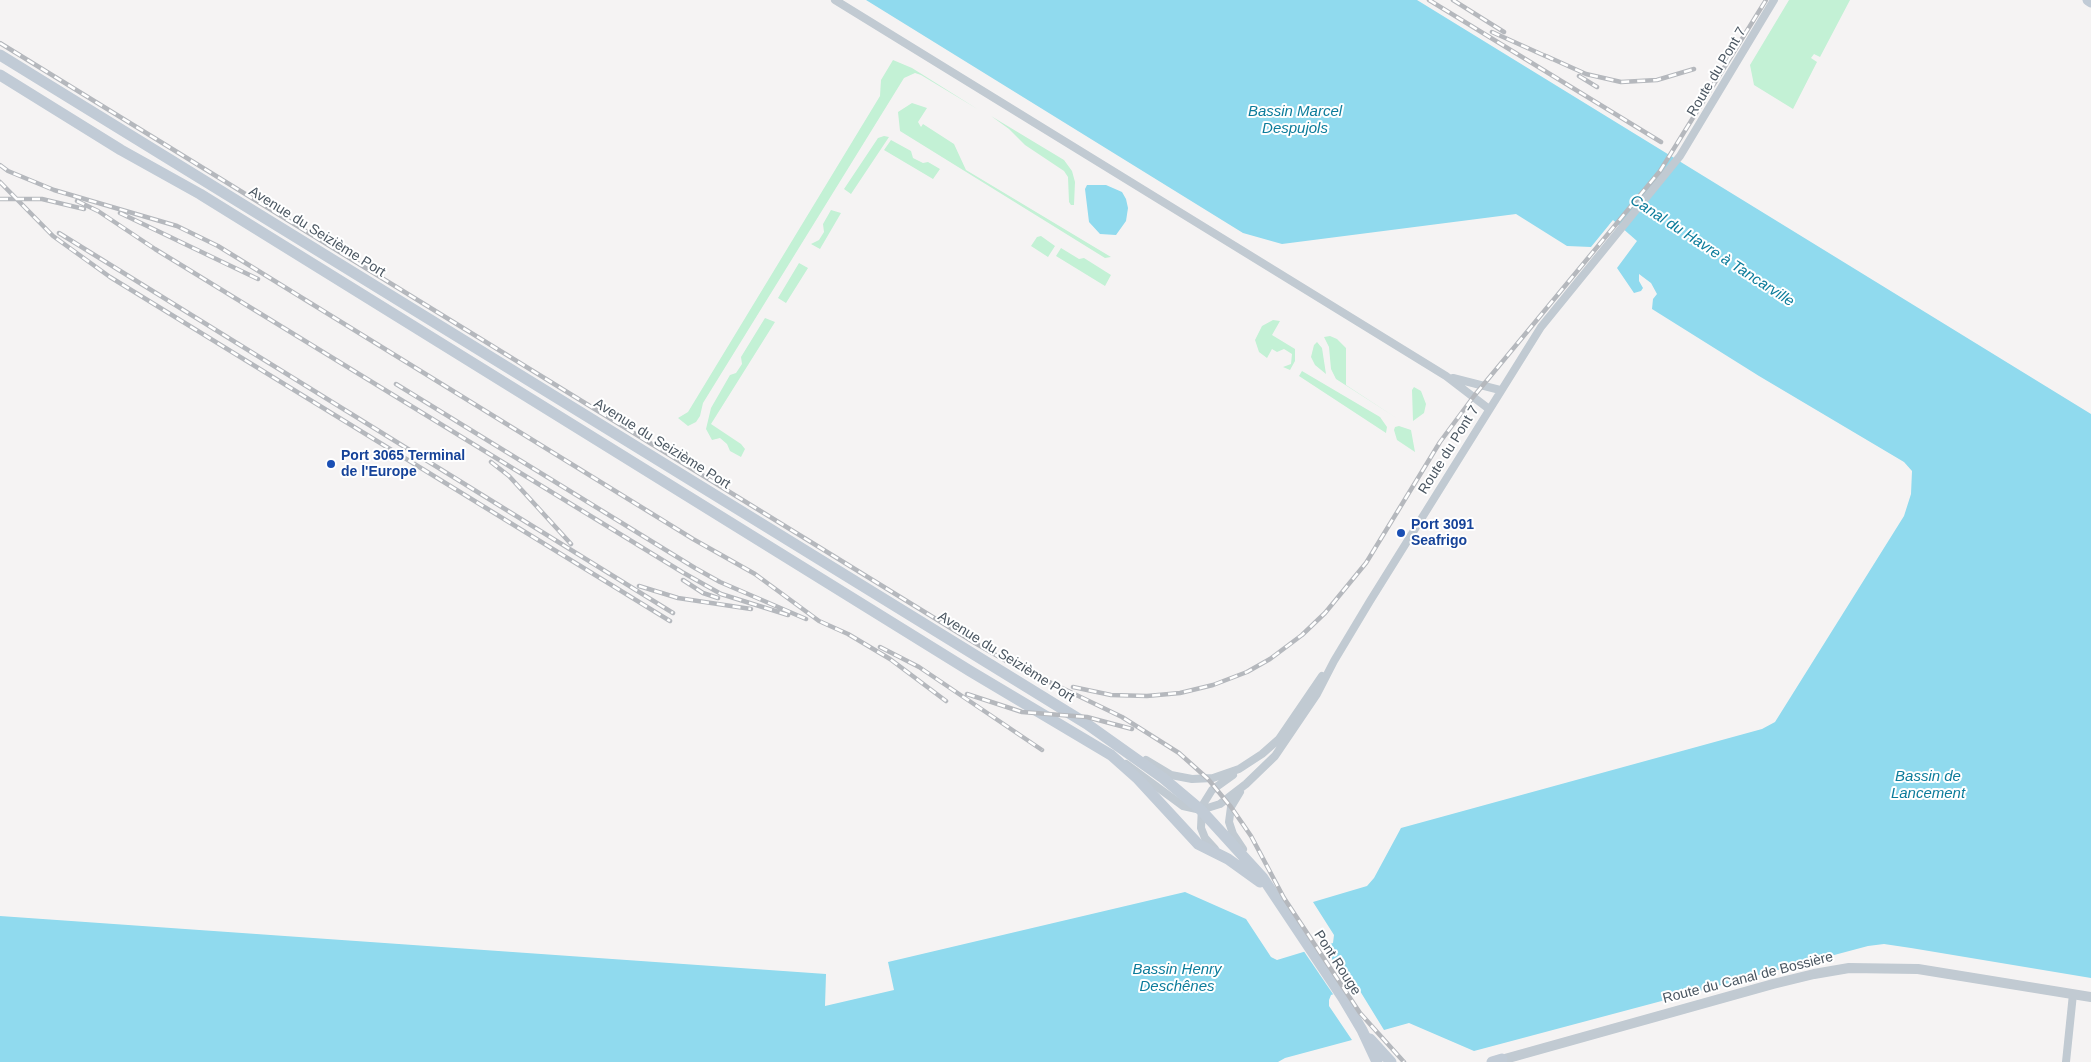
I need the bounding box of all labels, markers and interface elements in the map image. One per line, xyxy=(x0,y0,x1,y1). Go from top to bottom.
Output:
street label: Route du Pont 7 xyxy=(1684,24,1750,120)
water label: Bassin Marcel Despujols xyxy=(1248,103,1342,138)
street label: Avenue du Seizième Port xyxy=(246,183,388,281)
water label: Canal du Havre à Tancarville xyxy=(1627,191,1797,311)
street label: Avenue du Seizième Port xyxy=(591,395,733,493)
street label: Route du Pont 7 xyxy=(1415,403,1483,497)
place label: Port 3065 Terminal de l'Europe xyxy=(341,448,465,481)
marker: Port 3065 Terminal de l'Europe xyxy=(325,458,337,470)
place label: Port 3091 Seafrigo xyxy=(1411,517,1474,550)
marker: Port 3091 Seafrigo xyxy=(1395,527,1407,539)
street label: Avenue du Seizième Port xyxy=(935,608,1077,706)
water label: Bassin de Lancement xyxy=(1891,768,1965,803)
street label: Pont Rouge xyxy=(1310,927,1364,999)
street label: Route du Canal de Bossière xyxy=(1661,949,1835,1007)
water label: Bassin Henry Deschênes xyxy=(1132,961,1222,996)

